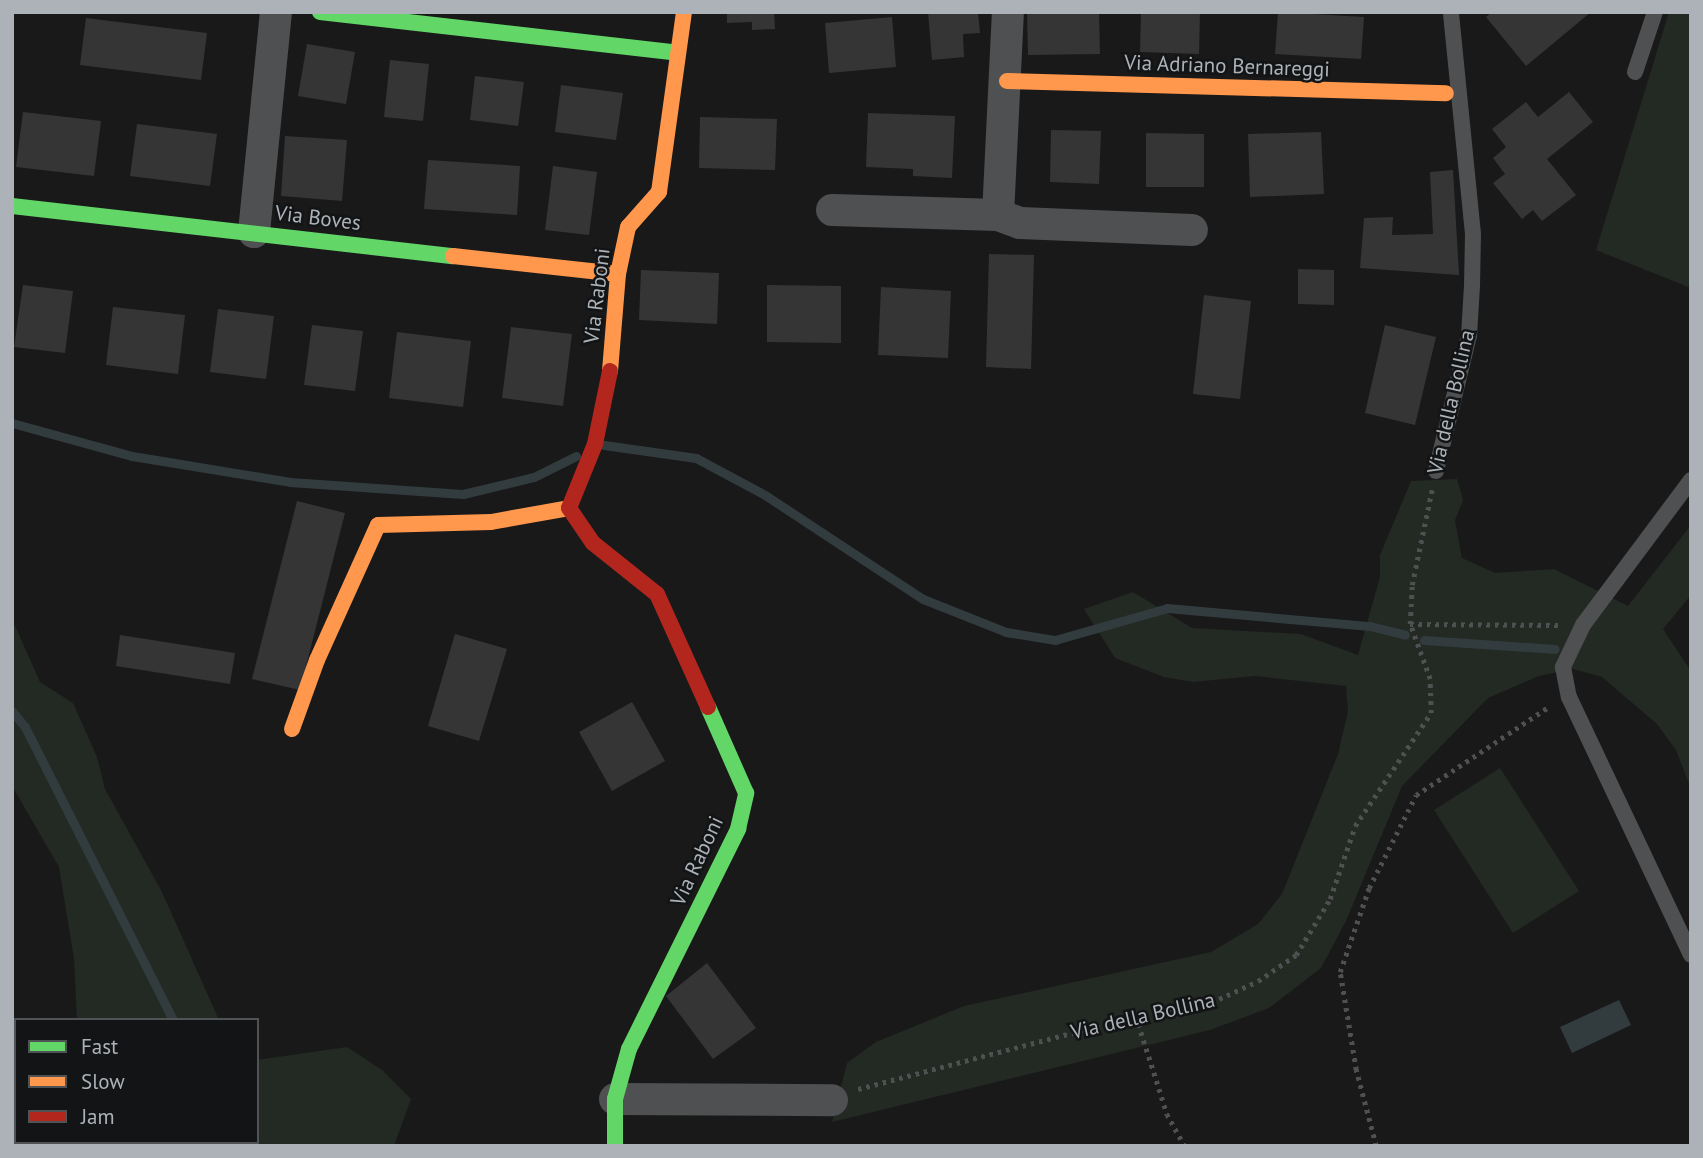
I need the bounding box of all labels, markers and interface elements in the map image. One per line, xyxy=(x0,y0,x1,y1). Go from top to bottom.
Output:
street label: Via Adriano Bernareggi xyxy=(1123,50,1331,82)
street label: Via Boves xyxy=(274,200,362,236)
street label: Via Raboni xyxy=(579,247,615,345)
street label: Via della Bollina xyxy=(1422,327,1480,477)
street label: Via Raboni xyxy=(665,812,729,910)
street label: Via della Bollina xyxy=(1068,987,1218,1045)
legend xyxy=(14,1018,259,1144)
text: Fast xyxy=(81,1033,118,1060)
text: Slow xyxy=(81,1068,125,1095)
text: Jam xyxy=(81,1103,115,1130)

